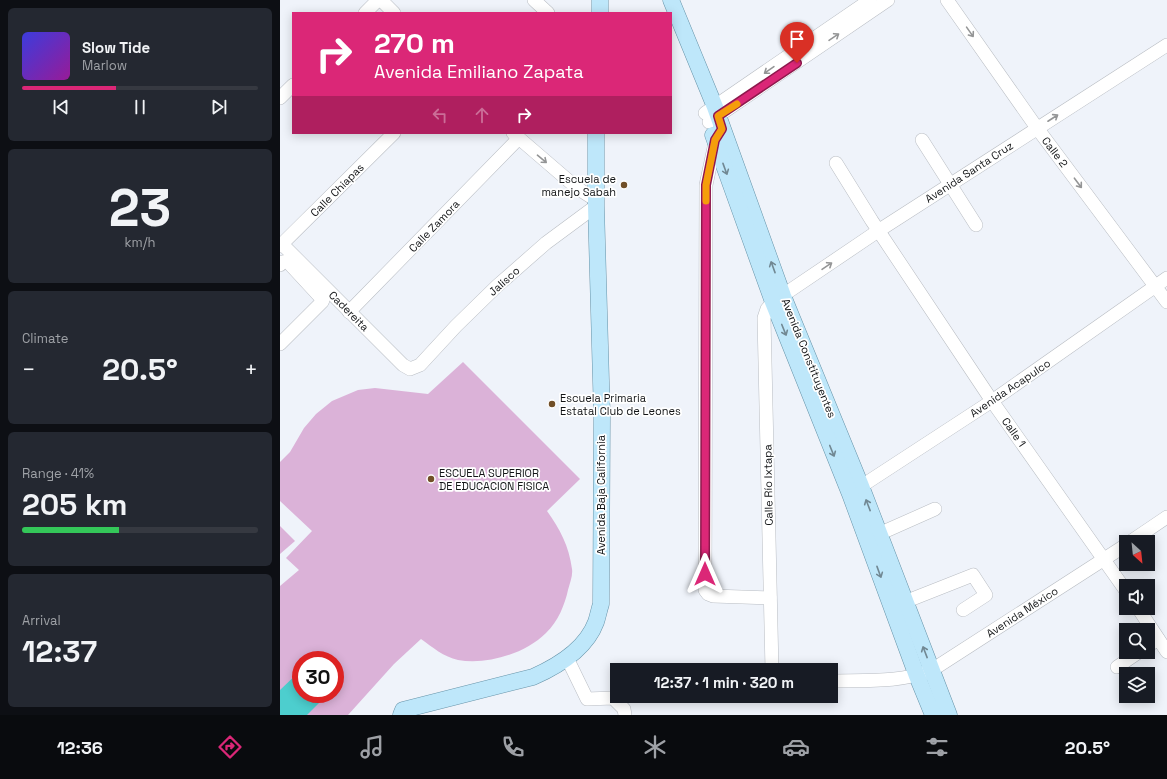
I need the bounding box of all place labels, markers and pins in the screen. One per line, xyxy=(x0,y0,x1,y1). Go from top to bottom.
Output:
pin xyxy=(780,22,814,63)
place label: Escuela de manejo Sabah xyxy=(541,172,616,199)
marker: Escuela de manejo Sabah xyxy=(619,180,629,190)
place label: Escuela Primaria Estatal Club de Leones xyxy=(560,391,681,418)
marker: Escuela Primaria Estatal Club de Leones xyxy=(547,399,557,409)
place label: ESCUELA SUPERIOR DE EDUCACION FISICA xyxy=(439,466,549,493)
marker: ESCUELA SUPERIOR DE EDUCACION FISICA xyxy=(426,474,436,484)

